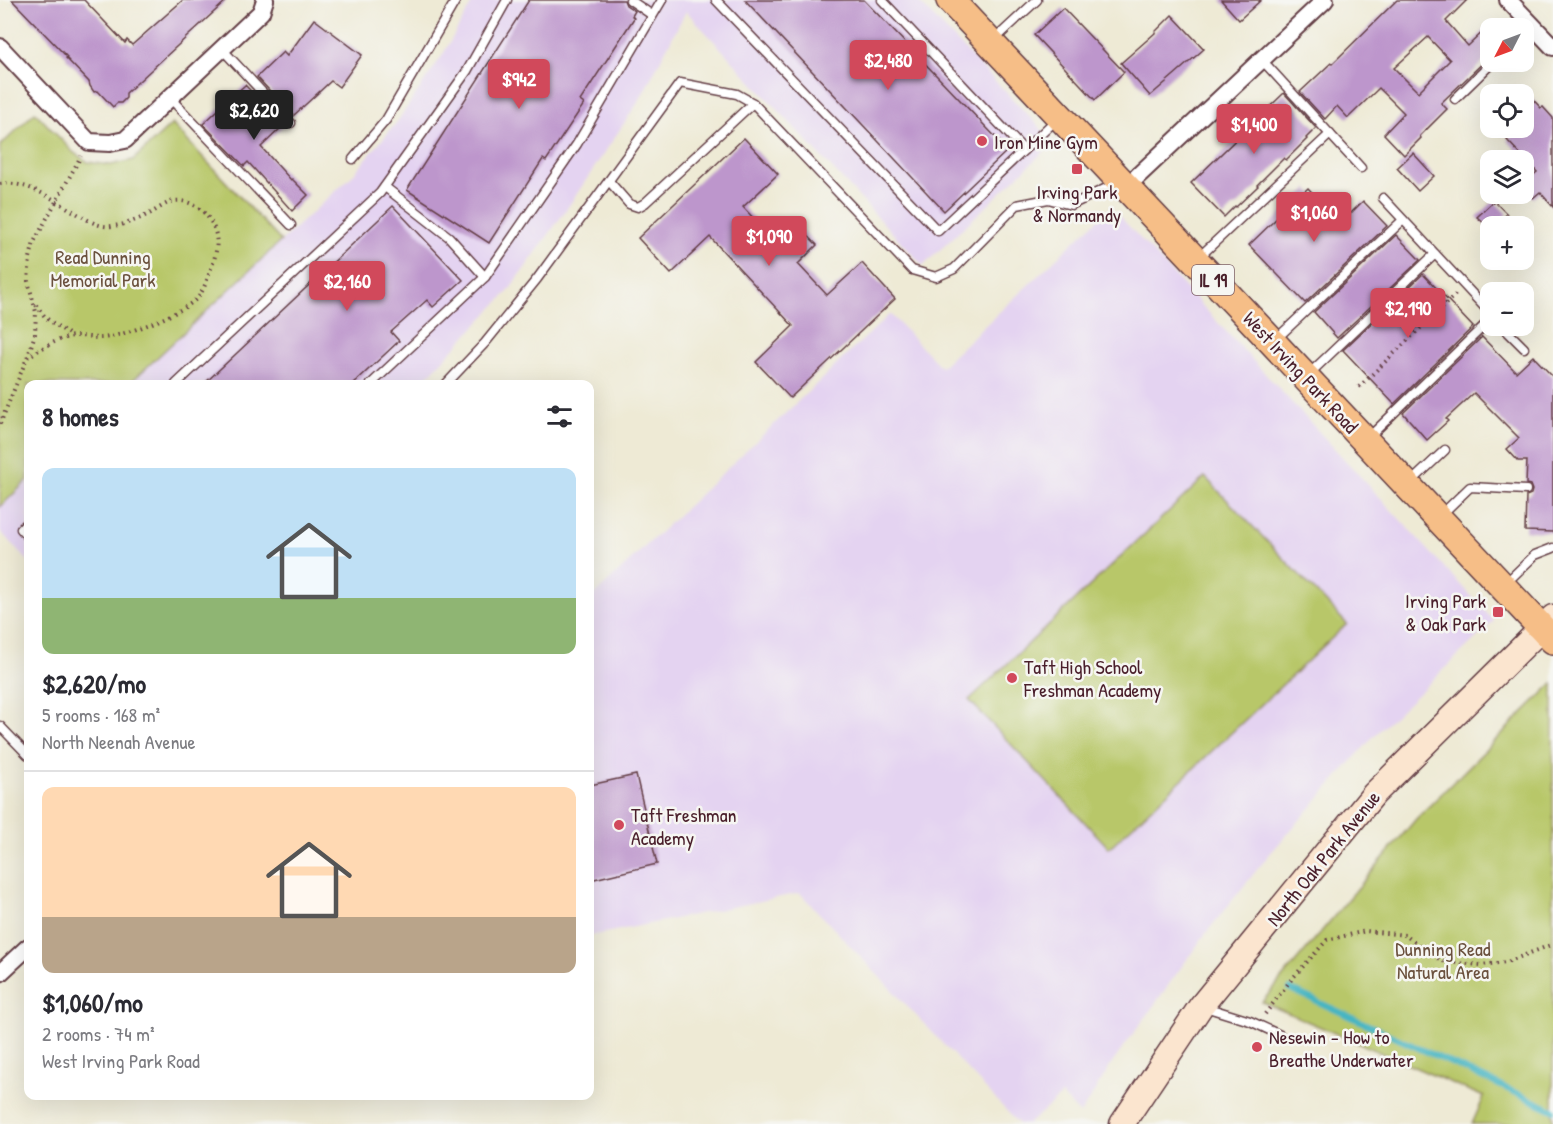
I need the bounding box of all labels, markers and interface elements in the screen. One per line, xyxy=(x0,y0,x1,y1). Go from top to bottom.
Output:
north arrow xyxy=(1480,18,1534,72)
map controls xyxy=(1480,18,1534,336)
pin: $2,480 xyxy=(839,40,937,91)
text: $2,480 xyxy=(864,46,912,73)
pin: $942 xyxy=(483,59,555,110)
text: $942 xyxy=(502,65,536,92)
button: locate xyxy=(1480,84,1534,138)
pin: $2,620 xyxy=(205,90,303,141)
text: $2,620 xyxy=(229,96,279,123)
pin: $1,400 xyxy=(1205,104,1303,155)
text: $1,400 xyxy=(1231,110,1277,137)
place label: Iron Mine Gym xyxy=(994,128,1098,155)
marker: Iron Mine Gym xyxy=(975,134,989,148)
button: layers xyxy=(1480,150,1534,204)
marker: Irving Park & Normandy xyxy=(1070,162,1084,176)
place label: Irving Park & Normandy xyxy=(1033,178,1121,228)
pin: $1,060 xyxy=(1265,192,1363,243)
text: $1,060 xyxy=(1290,198,1338,225)
pin: $1,090 xyxy=(720,216,818,267)
button: + xyxy=(1480,216,1534,270)
text: $1,090 xyxy=(746,222,792,249)
park label: Read Dunning Memorial Park xyxy=(51,243,155,293)
pin: $2,160 xyxy=(298,261,396,312)
road number: IL 19 xyxy=(1192,265,1234,295)
text: $2,160 xyxy=(323,267,371,294)
button: − xyxy=(1480,282,1534,336)
pin: $2,190 xyxy=(1359,288,1457,339)
text: $2,190 xyxy=(1384,294,1432,321)
street label: West Irving Park Road xyxy=(1237,305,1365,439)
text: 8 homes xyxy=(42,399,119,434)
icon: filters xyxy=(543,400,576,433)
icon: home xyxy=(255,507,363,615)
place label: Irving Park & Oak Park xyxy=(1405,587,1486,637)
marker: Irving Park & Oak Park xyxy=(1491,605,1505,619)
place label: Taft High School Freshman Academy xyxy=(1023,653,1162,703)
text: $2,620/mo xyxy=(42,666,146,701)
marker: Taft High School Freshman Academy xyxy=(1005,671,1019,685)
text: 5 rooms · 168 m² xyxy=(42,701,160,728)
text: North Neenah Avenue xyxy=(42,728,195,755)
street label: North Oak Park Avenue xyxy=(1260,785,1386,931)
place label: Taft Freshman Academy xyxy=(631,801,737,851)
marker: Taft Freshman Academy xyxy=(612,818,626,832)
icon: home xyxy=(255,826,363,934)
park label: Dunning Read Natural Area xyxy=(1395,935,1491,985)
text: $1,060/mo xyxy=(42,985,143,1020)
text: 2 rooms · 74 m² xyxy=(42,1020,154,1047)
place label: Nesewin - How to Breathe Underwater xyxy=(1269,1023,1414,1073)
marker: Nesewin - How to Breathe Underwater xyxy=(1250,1040,1264,1054)
text: West Irving Park Road xyxy=(42,1047,200,1074)

